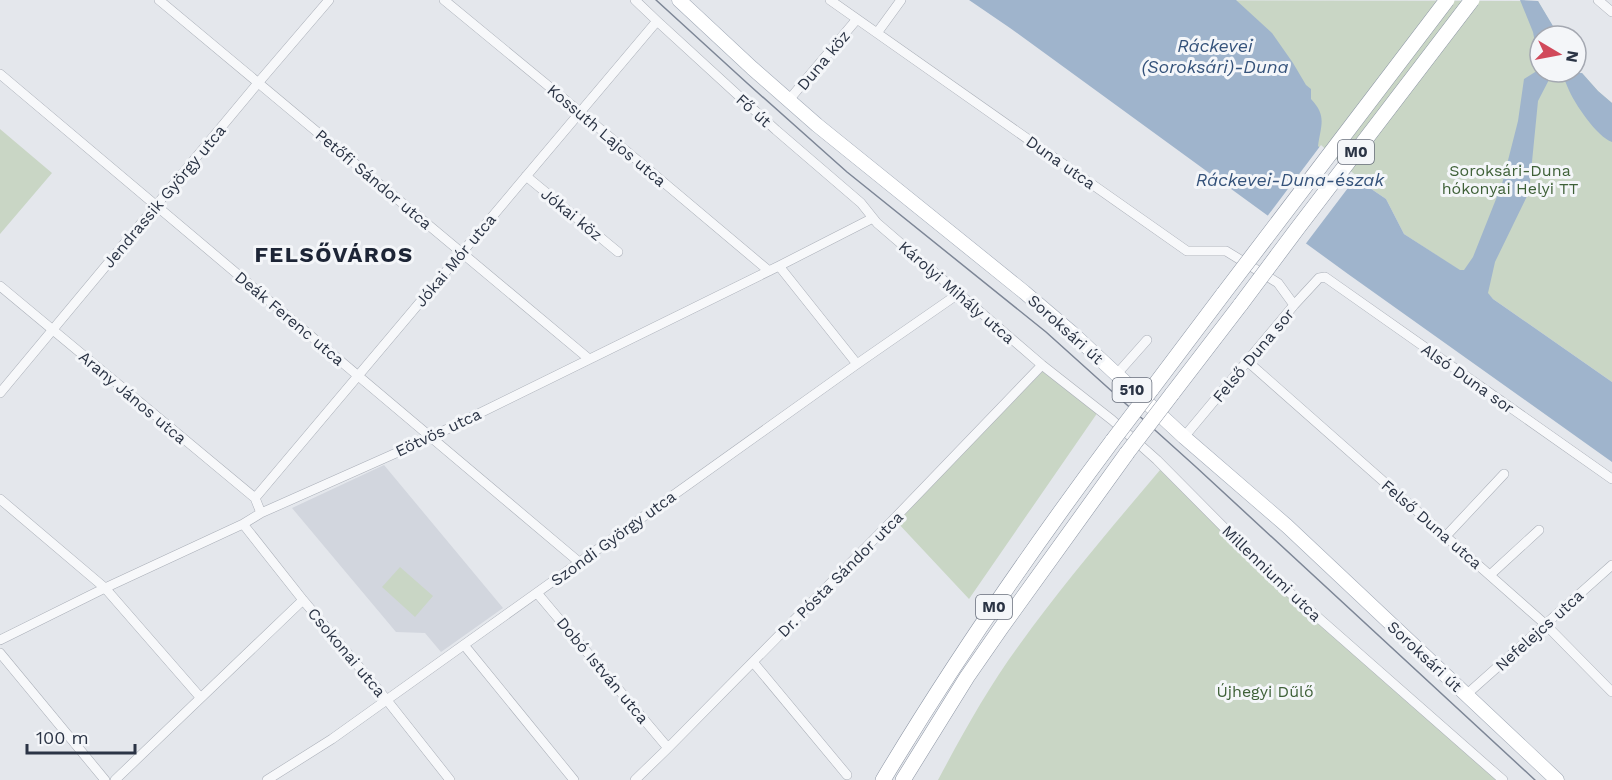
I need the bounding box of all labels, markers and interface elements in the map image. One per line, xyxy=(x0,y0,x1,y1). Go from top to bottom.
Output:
north arrow xyxy=(1528,24,1588,84)
street label: Duna köz xyxy=(793,27,854,94)
water label: Ráckevei (Soroksári)-Duna xyxy=(1141,35,1289,77)
text: N xyxy=(1562,49,1583,64)
street label: Kossuth Lajos utca xyxy=(543,80,670,191)
street label: Fő út xyxy=(732,90,775,131)
street label: Jendrassik György utca xyxy=(99,121,230,272)
street label: Petőfi Sándor utca xyxy=(312,125,436,233)
street label: Duna utca xyxy=(1022,132,1099,193)
road number: M0 xyxy=(1338,140,1374,164)
park label: Soroksári-Duna hókonyai Helyi TT xyxy=(1442,161,1579,198)
water label: Ráckevei-Duna-észak xyxy=(1196,169,1385,190)
street label: Jókai köz xyxy=(537,184,606,245)
street label: Jókai Mór utca xyxy=(411,210,500,311)
street label: Károlyi Mihály utca xyxy=(895,237,1018,348)
district label: FELSŐVÁROS xyxy=(254,242,414,267)
street label: Deák Ferenc utca xyxy=(231,267,348,370)
street label: Soroksári út xyxy=(1024,291,1108,368)
street label: Felső Duna sor xyxy=(1209,304,1298,406)
street label: Alsó Duna sor xyxy=(1418,339,1518,418)
street label: Arany János utca xyxy=(75,347,190,448)
road number: 510 xyxy=(1112,378,1152,402)
street label: Eötvös utca xyxy=(392,404,484,461)
street label: Felső Duna utca xyxy=(1378,476,1486,573)
street label: Szondi György utca xyxy=(547,487,679,590)
street label: Dr. Pósta Sándor utca xyxy=(774,508,907,641)
street label: Millenniumi utca xyxy=(1218,521,1325,625)
street label: Nefelejcs utca xyxy=(1491,586,1587,675)
road number: M0 xyxy=(976,595,1012,619)
street label: Csokonai utca xyxy=(304,604,389,701)
street label: Dobó István utca xyxy=(553,613,653,727)
street label: Soroksári út xyxy=(1383,617,1466,696)
park label: Újhegyi Dűlő xyxy=(1216,682,1314,701)
scale bar xyxy=(27,717,135,755)
text: 100 m xyxy=(36,727,89,748)

